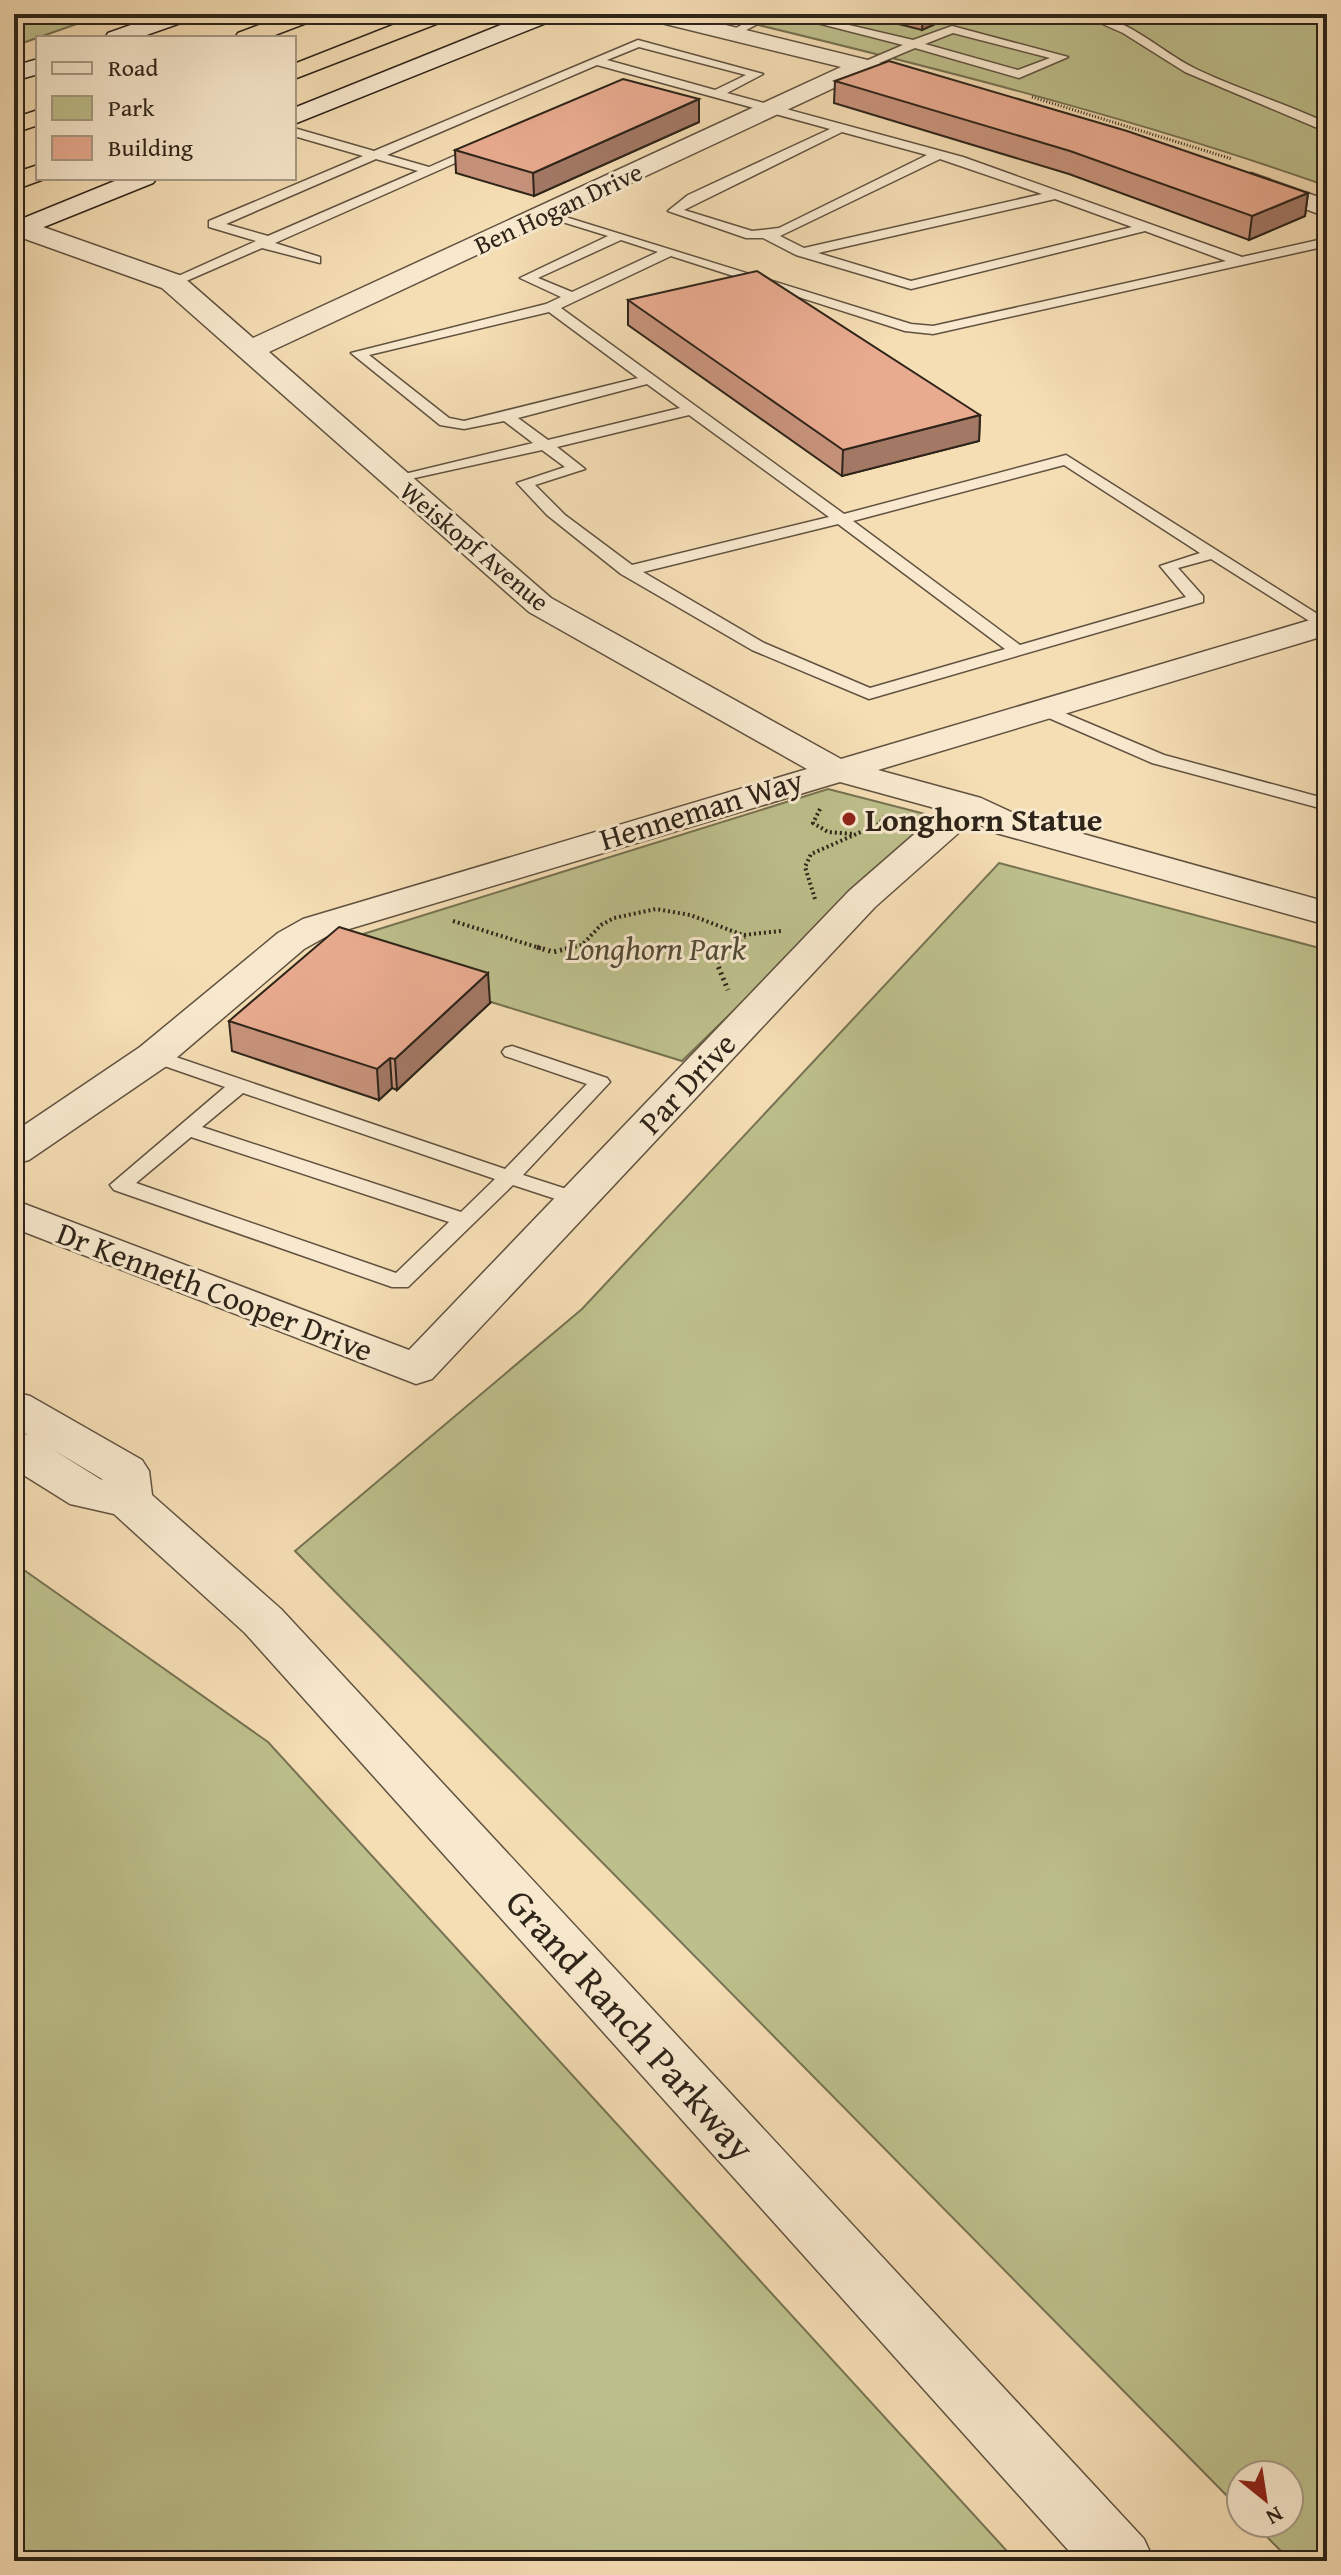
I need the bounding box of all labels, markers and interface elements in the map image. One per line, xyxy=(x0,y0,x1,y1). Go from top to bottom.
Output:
legend xyxy=(36,36,296,180)
text: Road xyxy=(108,50,158,85)
text: Park xyxy=(108,90,155,125)
text: Building xyxy=(108,130,193,165)
street label: Ben Hogan Drive xyxy=(467,152,649,264)
street label: Weiskopf Avenue xyxy=(392,472,558,620)
street label: Henneman Way xyxy=(593,756,809,862)
place label: Longhorn Statue xyxy=(865,796,1103,843)
marker: Longhorn Statue xyxy=(840,810,858,828)
park label: Longhorn Park xyxy=(565,925,747,972)
street label: Par Drive xyxy=(627,1021,747,1145)
street label: Dr Kenneth Cooper Drive xyxy=(50,1209,380,1373)
street label: Grand Ranch Parkway xyxy=(493,1875,769,2173)
north arrow xyxy=(1225,2459,1305,2539)
text: N xyxy=(1260,2499,1289,2534)

